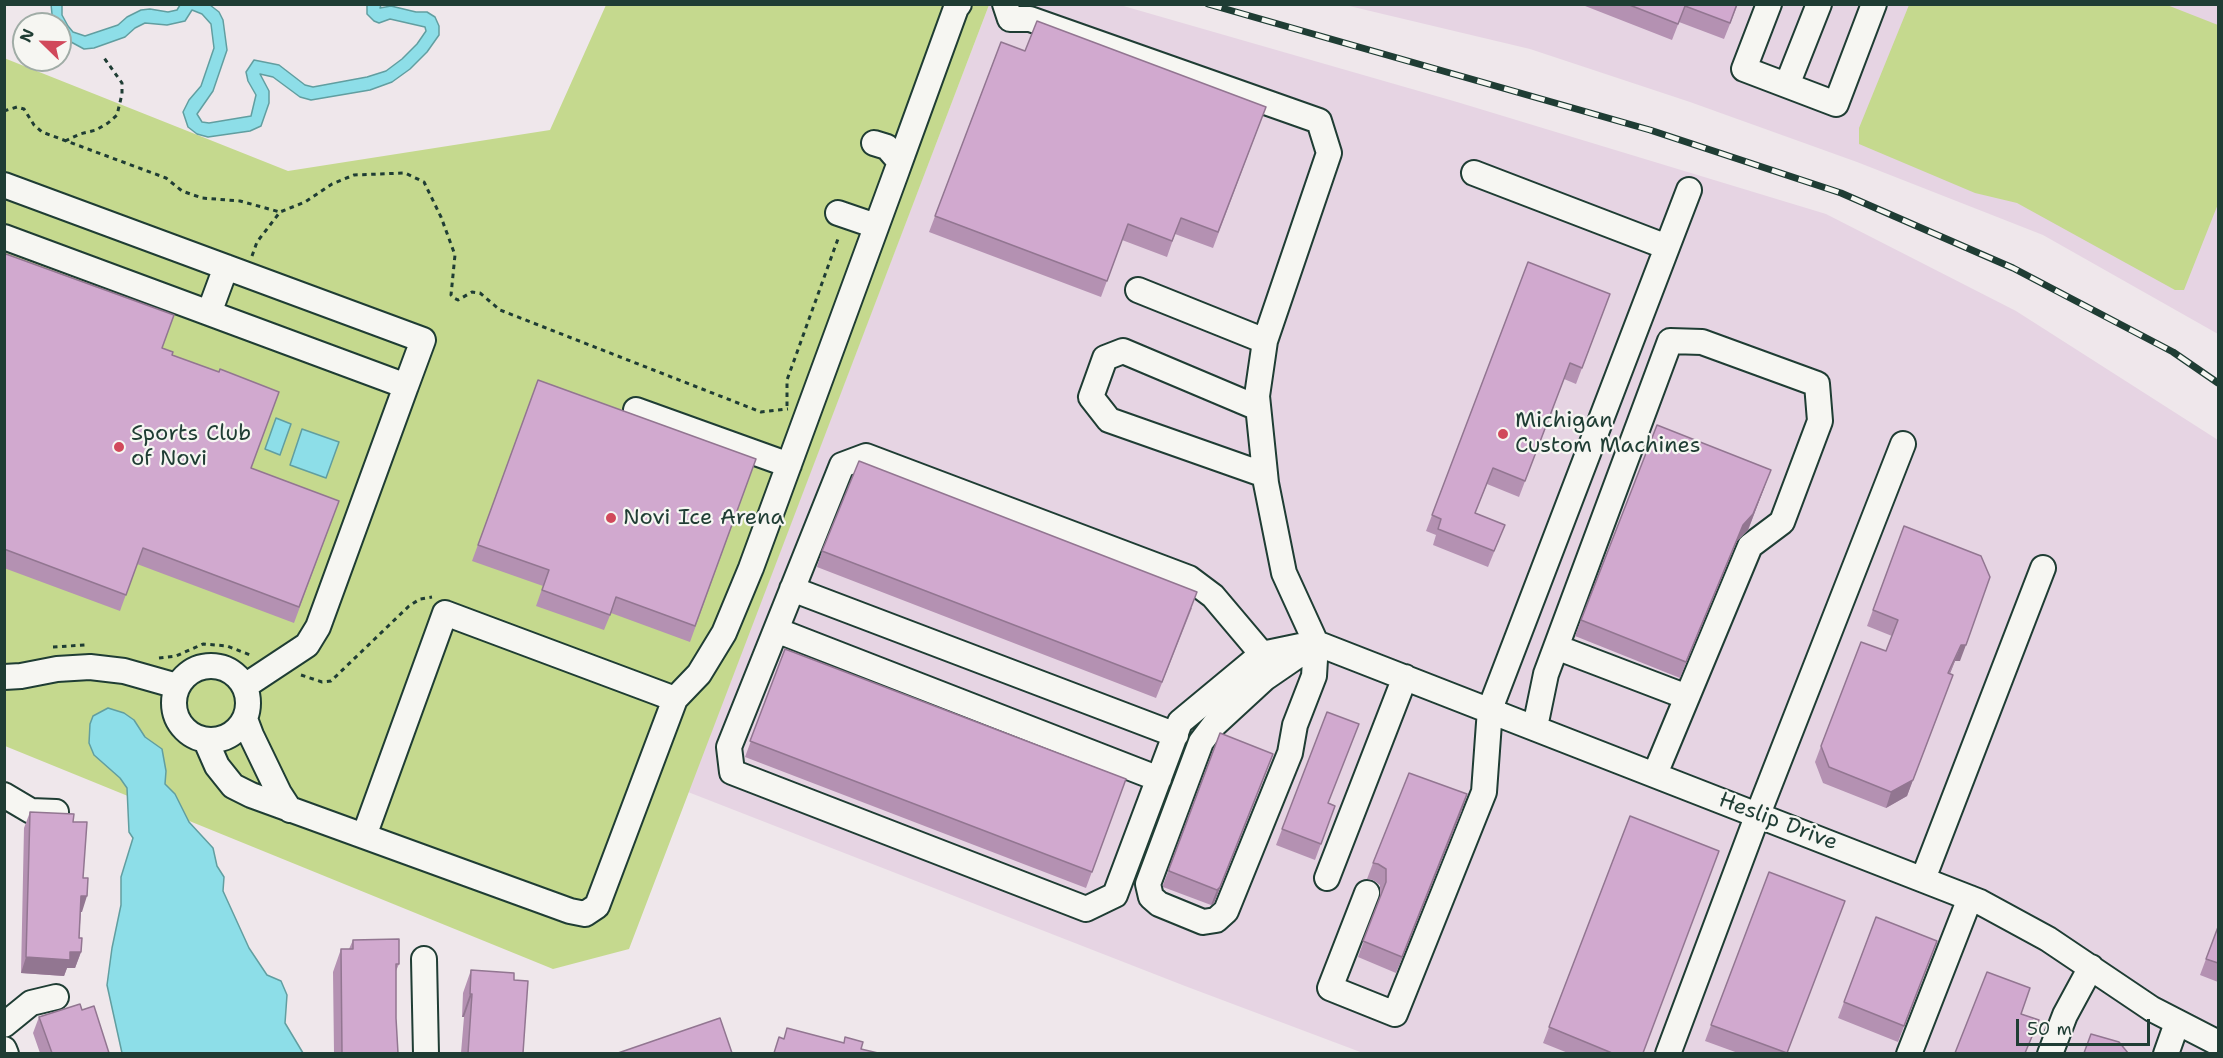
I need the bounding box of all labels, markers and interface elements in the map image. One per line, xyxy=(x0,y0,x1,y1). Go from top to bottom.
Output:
north arrow xyxy=(12,12,72,72)
text: N xyxy=(15,26,39,45)
place label: Michigan Custom Machines xyxy=(1515,408,1701,460)
place label: Sports Club of Novi xyxy=(131,421,251,472)
marker: Michigan Custom Machines xyxy=(1496,427,1510,441)
marker: Sports Club of Novi xyxy=(112,440,126,454)
place label: Novi Ice Arena xyxy=(623,505,784,531)
marker: Novi Ice Arena xyxy=(604,511,618,525)
street label: Heslip Drive xyxy=(1715,787,1841,857)
scale bar xyxy=(2019,1007,2152,1045)
text: 50 m xyxy=(2027,1017,2072,1041)

